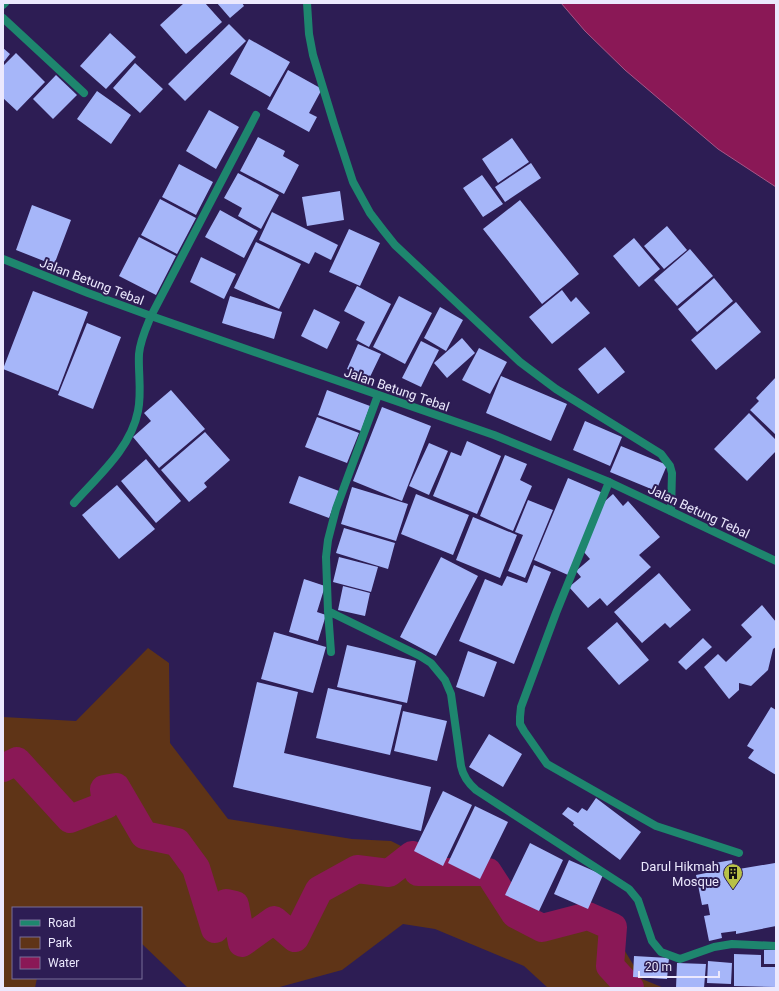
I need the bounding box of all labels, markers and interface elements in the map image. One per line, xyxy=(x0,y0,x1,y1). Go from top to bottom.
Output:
street label: Jalan Betung Tebal xyxy=(38,255,146,308)
street label: Jalan Betung Tebal xyxy=(342,364,451,415)
street label: Jalan Betung Tebal xyxy=(646,481,752,542)
place label: Darul Hikmah Mosque xyxy=(641,859,719,889)
building icon: Darul Hikmah Mosque xyxy=(722,862,744,890)
legend xyxy=(12,907,142,979)
text: Road xyxy=(48,916,76,930)
text: Park xyxy=(48,936,73,950)
scale bar xyxy=(639,953,719,979)
text: Water xyxy=(48,956,79,970)
text: 20 m xyxy=(645,960,672,974)

